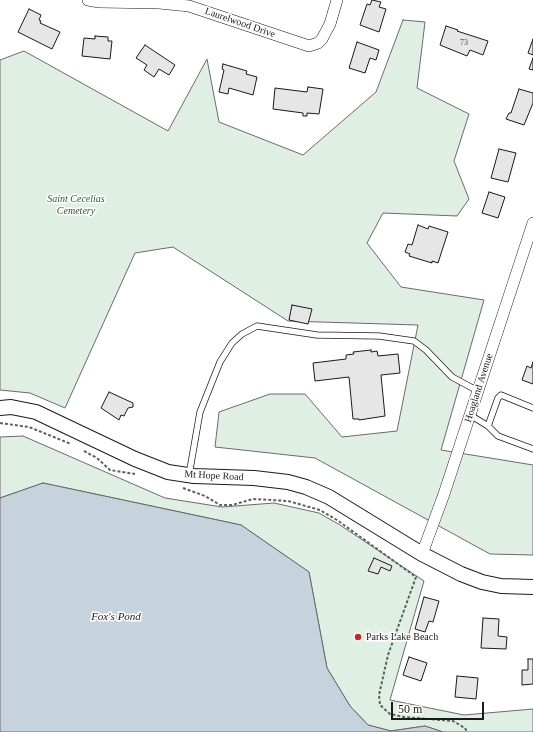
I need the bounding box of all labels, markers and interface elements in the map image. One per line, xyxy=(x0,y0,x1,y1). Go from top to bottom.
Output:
street label: Laurelwood Drive xyxy=(203,5,277,41)
house number: 73 xyxy=(460,38,468,48)
park label: Saint Cecelias Cemetery xyxy=(47,193,105,216)
street label: Hoagland Avenue xyxy=(462,352,496,424)
street label: Mt Hope Road xyxy=(184,468,244,484)
water label: Fox's Pond xyxy=(91,610,141,624)
place label: Parks Lake Beach xyxy=(366,631,438,643)
marker: Parks Lake Beach xyxy=(353,632,363,642)
scale bar xyxy=(393,694,486,720)
text: 50 m xyxy=(398,702,422,716)

